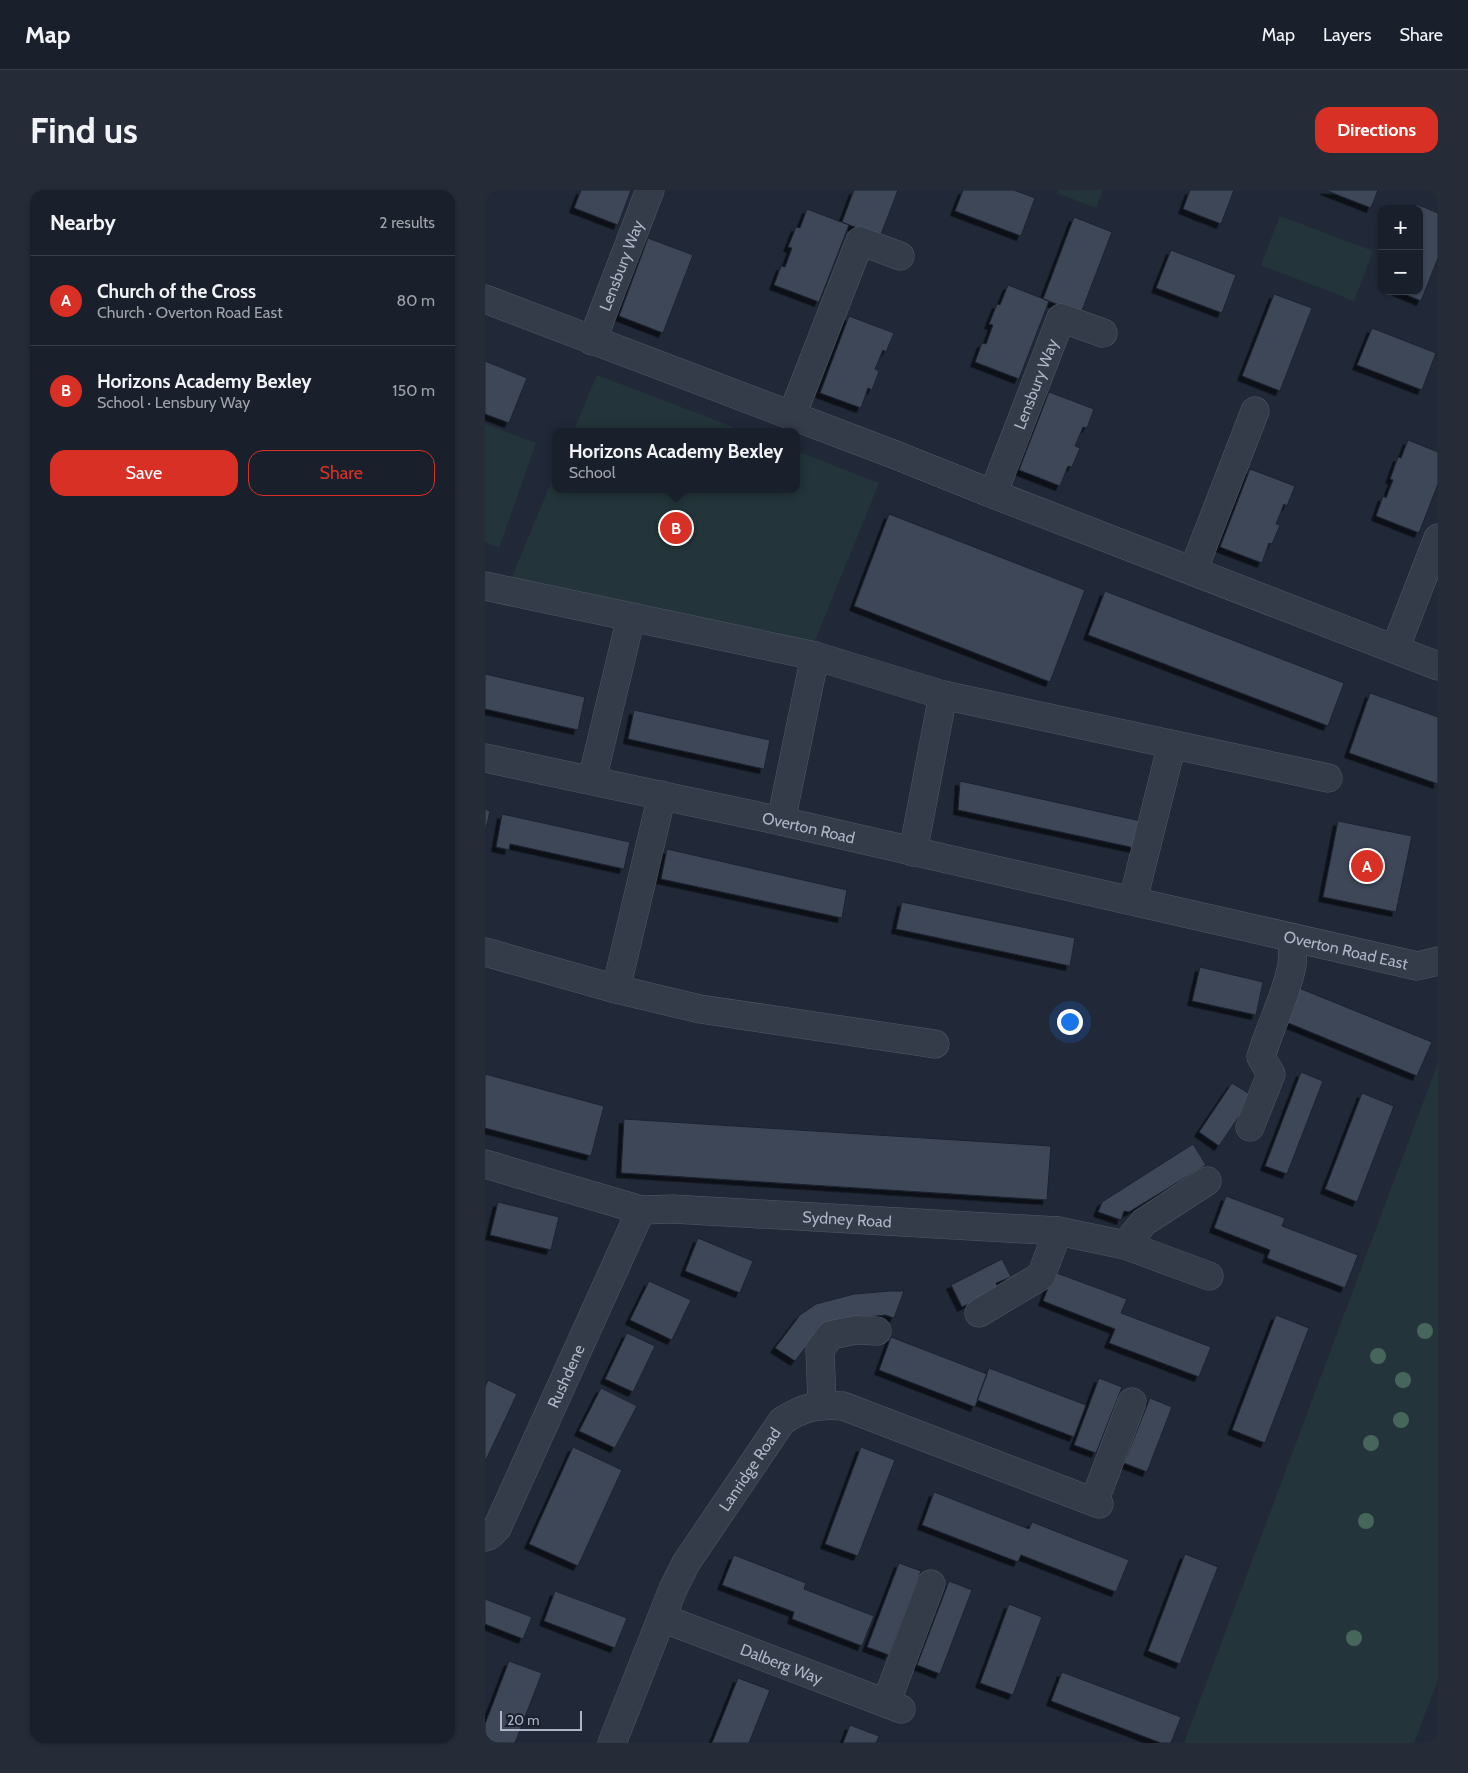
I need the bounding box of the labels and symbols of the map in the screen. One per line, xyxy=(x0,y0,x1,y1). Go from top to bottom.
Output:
street label: Lensbury Way xyxy=(595,217,647,313)
street label: Lensbury Way xyxy=(1009,336,1062,432)
pin: B xyxy=(660,509,692,547)
street label: Overton Road xyxy=(760,808,857,847)
pin: A xyxy=(1351,847,1383,885)
street label: Overton Road East xyxy=(1282,926,1410,973)
your location xyxy=(1057,1009,1083,1035)
street label: Sydney Road xyxy=(802,1207,892,1231)
street label: Rushdene xyxy=(543,1342,588,1411)
street label: Lanridge Road xyxy=(715,1424,784,1514)
street label: Dalberg Way xyxy=(738,1639,825,1688)
scale bar xyxy=(500,1708,583,1731)

